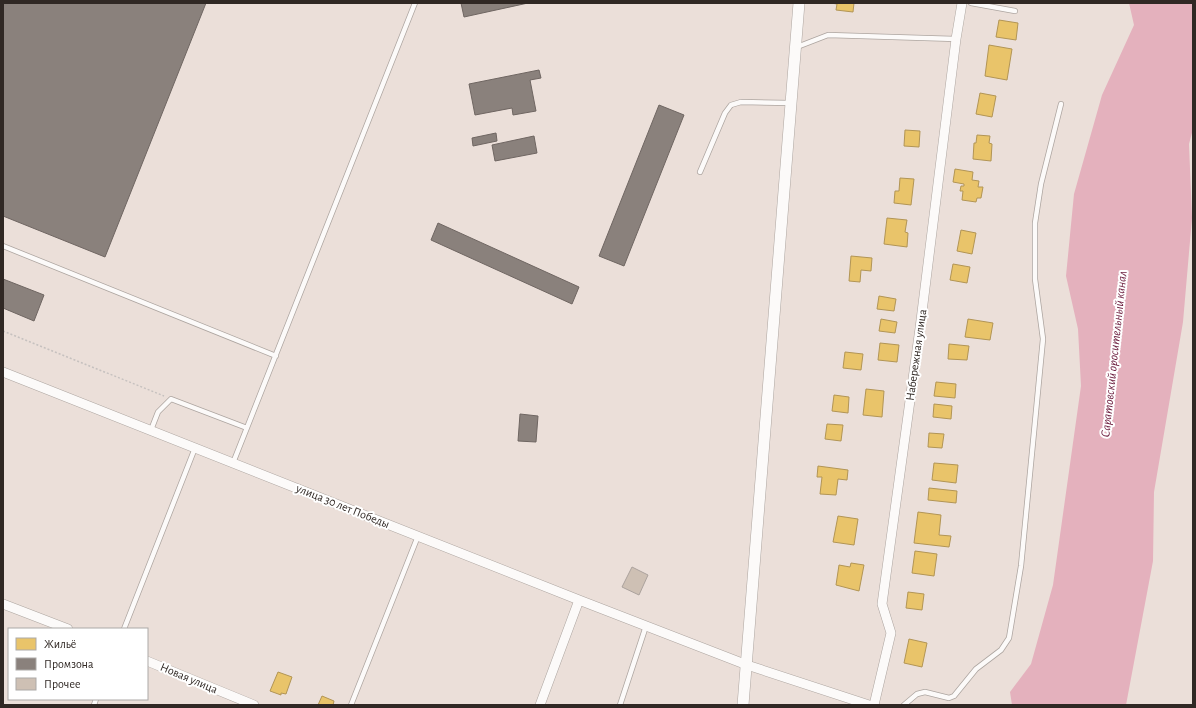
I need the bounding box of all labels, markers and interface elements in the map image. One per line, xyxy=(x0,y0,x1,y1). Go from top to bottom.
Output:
water label: Саратовский оросительный канал xyxy=(1099,270,1130,438)
street label: Набережная улица xyxy=(904,308,929,402)
street label: улица 30 лет Победы xyxy=(293,481,391,531)
legend xyxy=(8,628,148,700)
text: Жильё xyxy=(44,638,76,650)
text: Промзона xyxy=(44,658,94,670)
street label: Новая улица xyxy=(158,661,220,697)
text: Прочее xyxy=(44,678,80,690)

